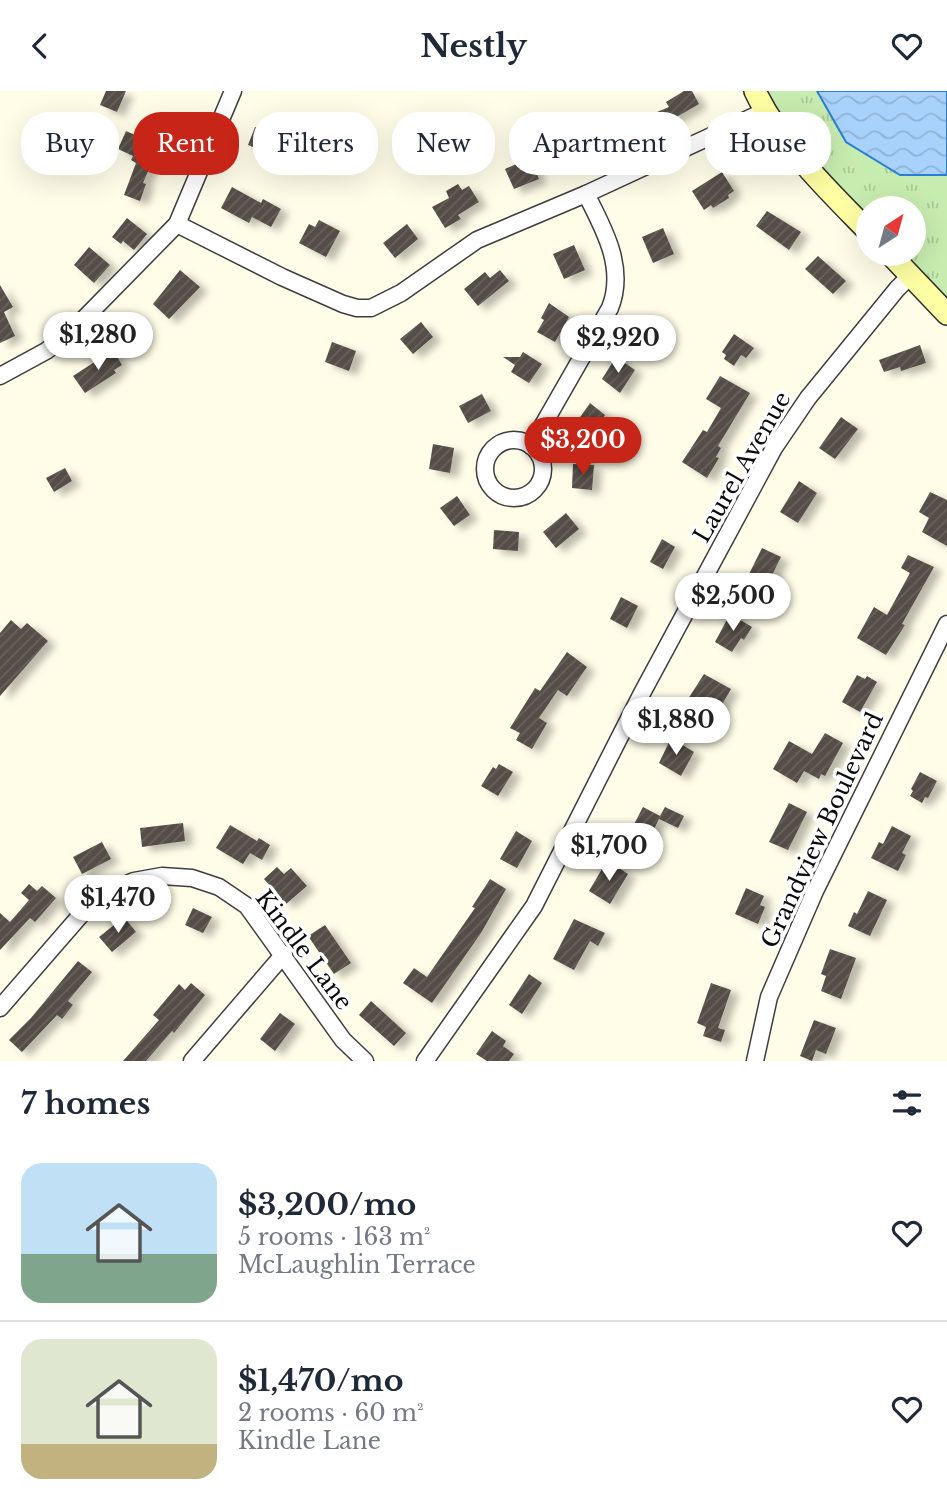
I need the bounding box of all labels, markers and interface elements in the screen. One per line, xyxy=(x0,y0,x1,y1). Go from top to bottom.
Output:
text: Nestly xyxy=(420,26,527,66)
icon: back xyxy=(21,27,59,65)
icon: heart xyxy=(888,27,926,65)
chip: Buy xyxy=(21,112,119,175)
chip: Rent xyxy=(133,112,239,175)
chip: Filters xyxy=(253,112,378,175)
chip: New xyxy=(392,112,495,175)
chip: Apartment xyxy=(509,112,691,175)
chip: House xyxy=(705,112,831,175)
north arrow xyxy=(856,196,926,266)
map controls xyxy=(856,196,926,266)
pin: $1,280 xyxy=(41,313,155,372)
pin: $2,920 xyxy=(561,315,675,375)
text: $1,280 xyxy=(59,321,137,349)
text: $2,920 xyxy=(576,324,660,352)
street label: Laurel Avenue xyxy=(687,387,797,547)
pin: $3,200 xyxy=(526,417,640,477)
text: $3,200 xyxy=(540,426,626,454)
pin: $2,500 xyxy=(676,573,790,633)
text: $2,500 xyxy=(691,582,775,610)
pin: $1,880 xyxy=(619,697,733,757)
text: $1,880 xyxy=(637,706,715,734)
street label: Grandview Boulevard xyxy=(755,708,889,952)
pin: $1,700 xyxy=(552,823,666,883)
text: $1,700 xyxy=(570,832,648,860)
pin: $1,470 xyxy=(61,875,175,935)
text: $1,470 xyxy=(80,884,156,912)
street label: Kindle Lane xyxy=(250,885,358,1015)
icon: filters xyxy=(888,1084,926,1122)
text: 7 homes xyxy=(21,1085,150,1122)
text: $3,200/mo xyxy=(238,1186,416,1223)
icon: home xyxy=(77,1191,161,1275)
icon: heart xyxy=(888,1214,926,1252)
text: 5 rooms · 163 m² xyxy=(238,1223,430,1251)
text: McLaughlin Terrace xyxy=(238,1251,476,1279)
text: $1,470/mo xyxy=(238,1362,404,1399)
icon: home xyxy=(77,1367,161,1451)
icon: heart xyxy=(888,1390,926,1428)
text: 2 rooms · 60 m² xyxy=(238,1399,424,1427)
text: Kindle Lane xyxy=(238,1427,381,1455)

